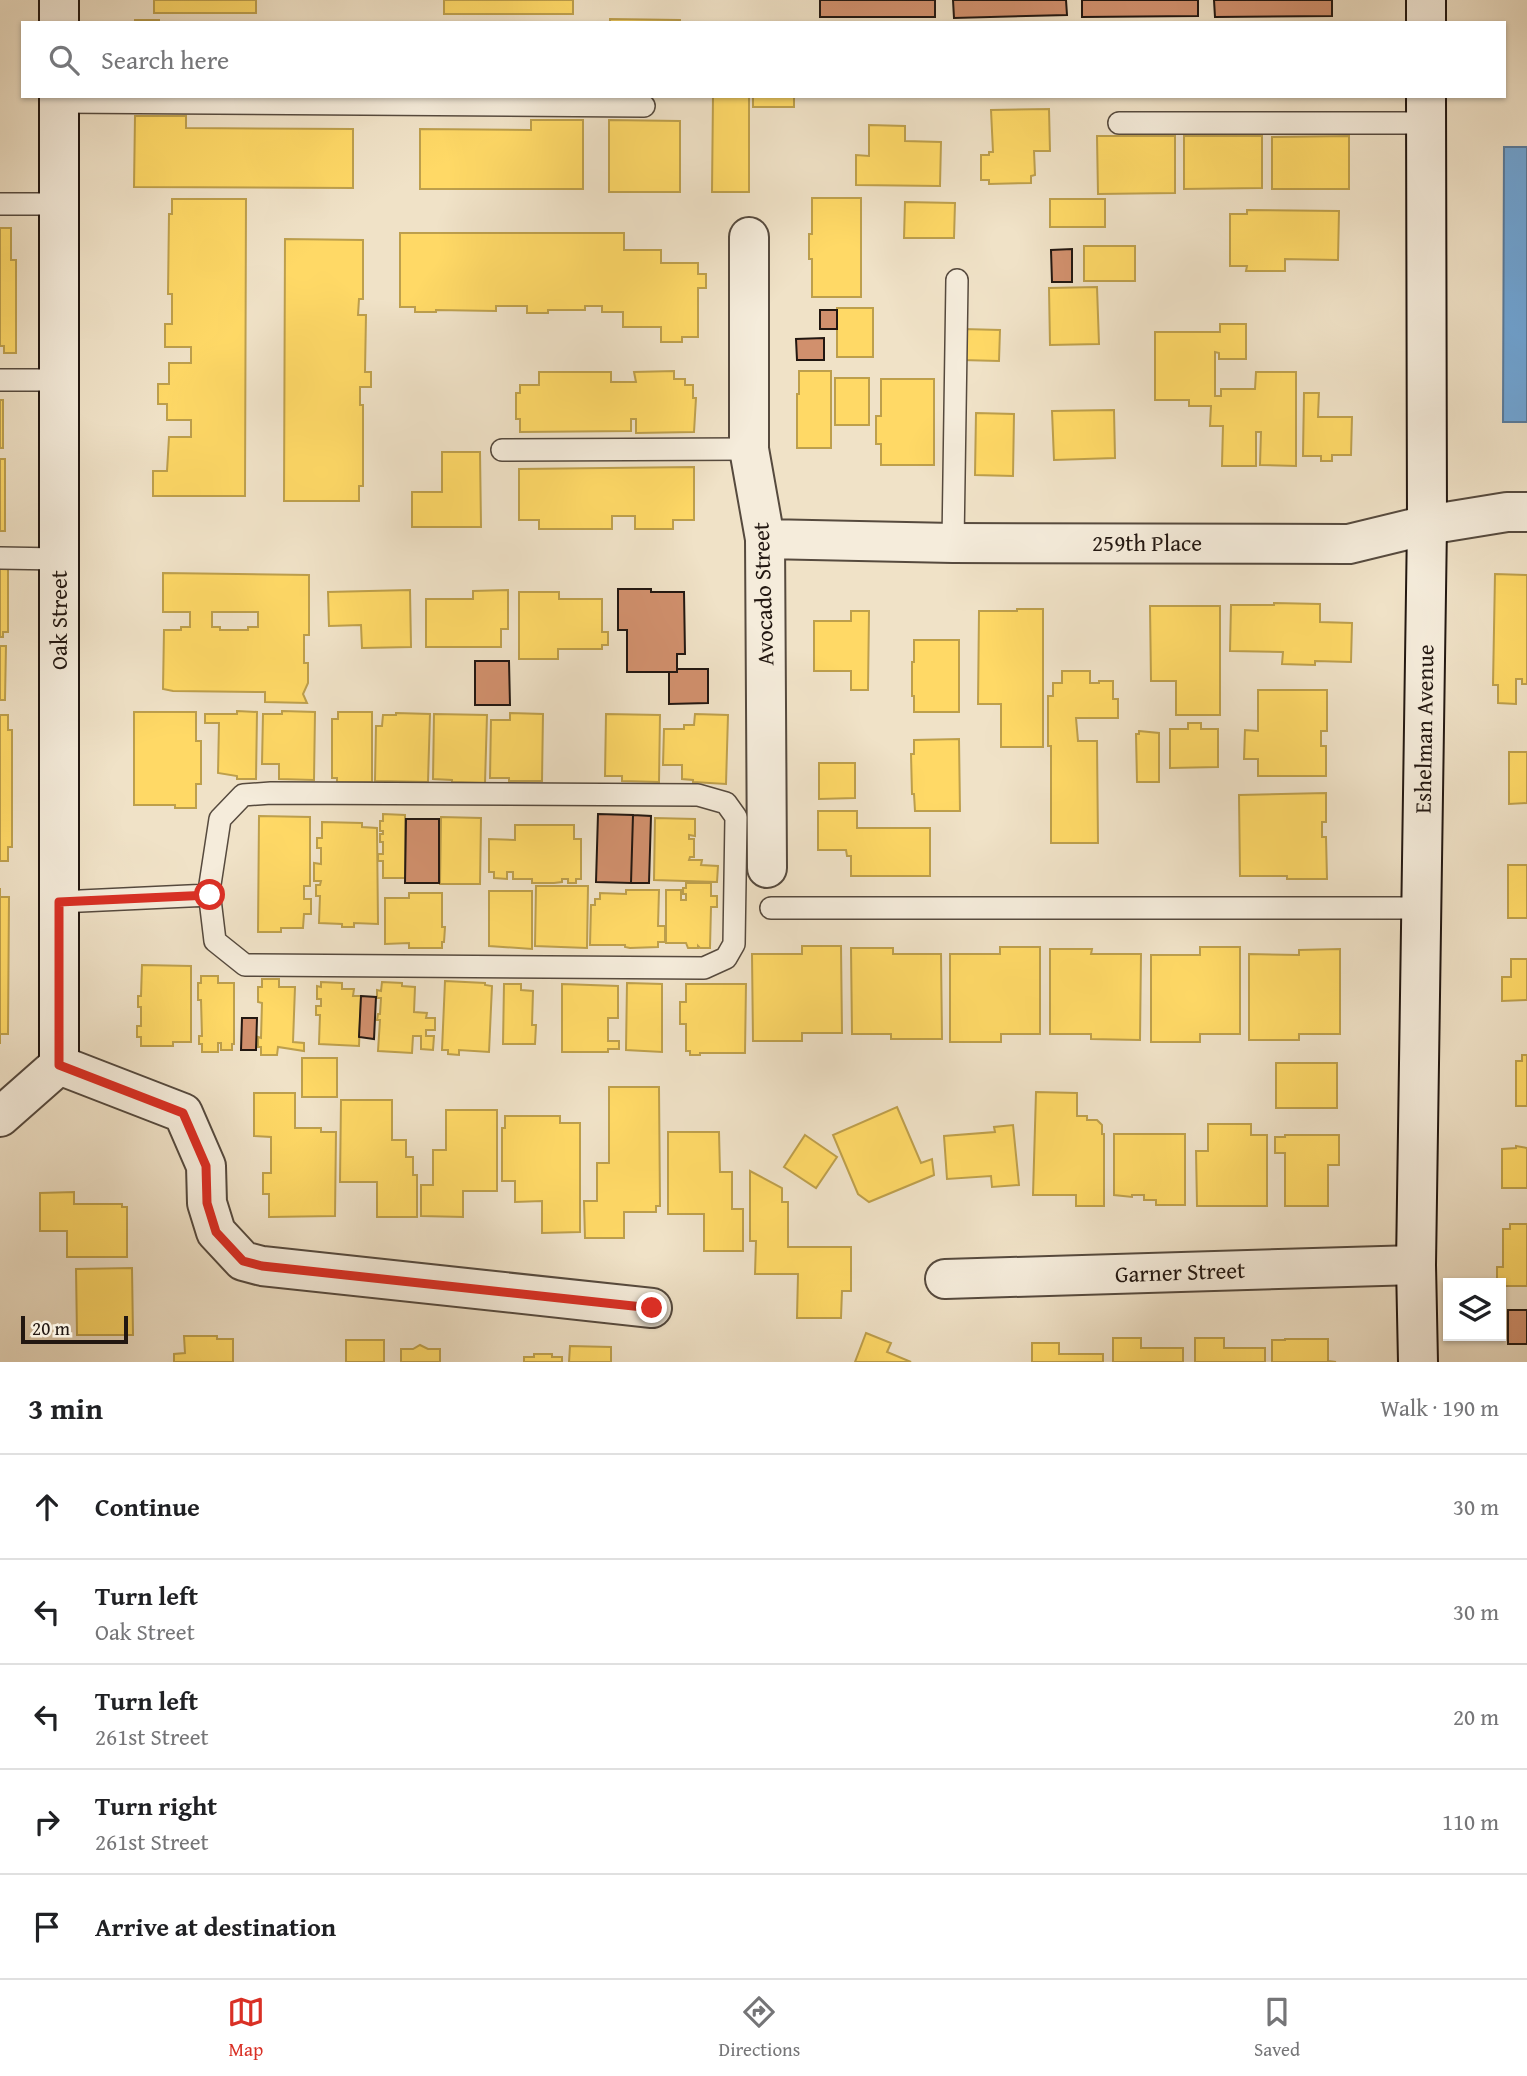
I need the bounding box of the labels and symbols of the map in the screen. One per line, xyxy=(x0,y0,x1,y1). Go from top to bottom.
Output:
street label: Avocado Street xyxy=(743,522,782,666)
street label: 259th Place xyxy=(1092,526,1202,559)
street label: Oak Street xyxy=(42,570,75,670)
street label: Eshelman Avenue xyxy=(1406,644,1441,814)
route start xyxy=(194,879,225,910)
street label: Garner Street xyxy=(1114,1253,1246,1290)
route end xyxy=(636,1292,667,1323)
scale bar xyxy=(21,1313,128,1345)

